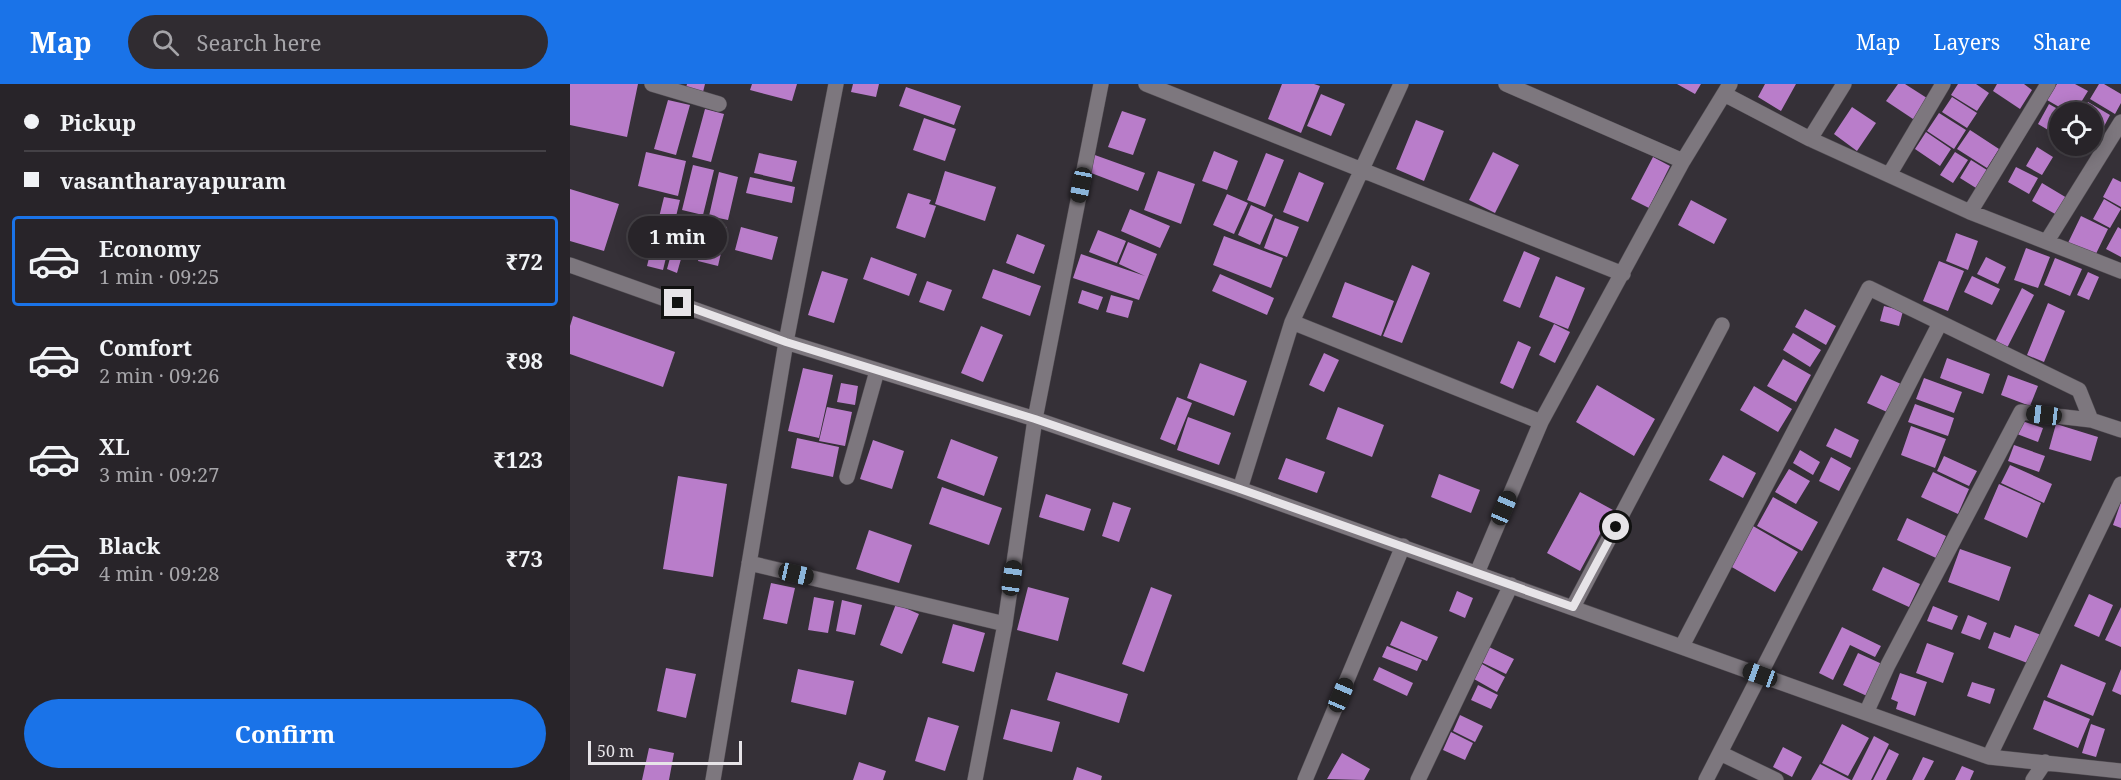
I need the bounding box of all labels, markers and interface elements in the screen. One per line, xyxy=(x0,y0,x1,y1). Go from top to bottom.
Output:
search box xyxy=(128,15,548,69)
text: Map xyxy=(30,23,92,61)
icon: search xyxy=(149,26,182,59)
text: Search here xyxy=(197,27,321,57)
text: Map xyxy=(1856,28,1900,56)
text: Layers xyxy=(1933,28,2000,56)
text: Share xyxy=(2033,28,2091,56)
map controls xyxy=(2049,102,2103,156)
button: locate xyxy=(2049,102,2103,156)
text: Pickup xyxy=(60,107,136,137)
text: vasantharayapuram xyxy=(60,165,286,195)
car xyxy=(1069,166,1093,204)
callout: 1 min xyxy=(628,216,728,258)
text: 1 min xyxy=(649,223,706,250)
text: Economy xyxy=(99,233,201,263)
icon: car xyxy=(27,234,81,288)
text: ₹72 xyxy=(506,246,543,276)
text: 1 min · 09:25 xyxy=(99,263,219,290)
route end xyxy=(664,289,691,316)
text: Comfort xyxy=(99,332,192,362)
icon: car xyxy=(27,333,81,387)
text: ₹98 xyxy=(506,345,543,375)
text: 2 min · 09:26 xyxy=(99,362,219,389)
car xyxy=(2025,404,2063,426)
text: XL xyxy=(99,431,130,461)
icon: car xyxy=(27,432,81,486)
text: ₹123 xyxy=(493,444,543,474)
text: 3 min · 09:27 xyxy=(99,461,219,488)
car xyxy=(1489,488,1519,528)
route start xyxy=(1602,513,1629,540)
text: Black xyxy=(99,530,160,560)
icon: car xyxy=(27,531,81,585)
text: ₹73 xyxy=(506,543,543,573)
car xyxy=(1001,559,1023,597)
text: 4 min · 09:28 xyxy=(99,560,219,587)
car xyxy=(776,561,816,587)
car xyxy=(1740,660,1780,690)
car xyxy=(1326,675,1356,715)
button: Confirm xyxy=(24,699,546,768)
scale bar xyxy=(588,738,742,766)
text: 50 m xyxy=(597,740,634,762)

